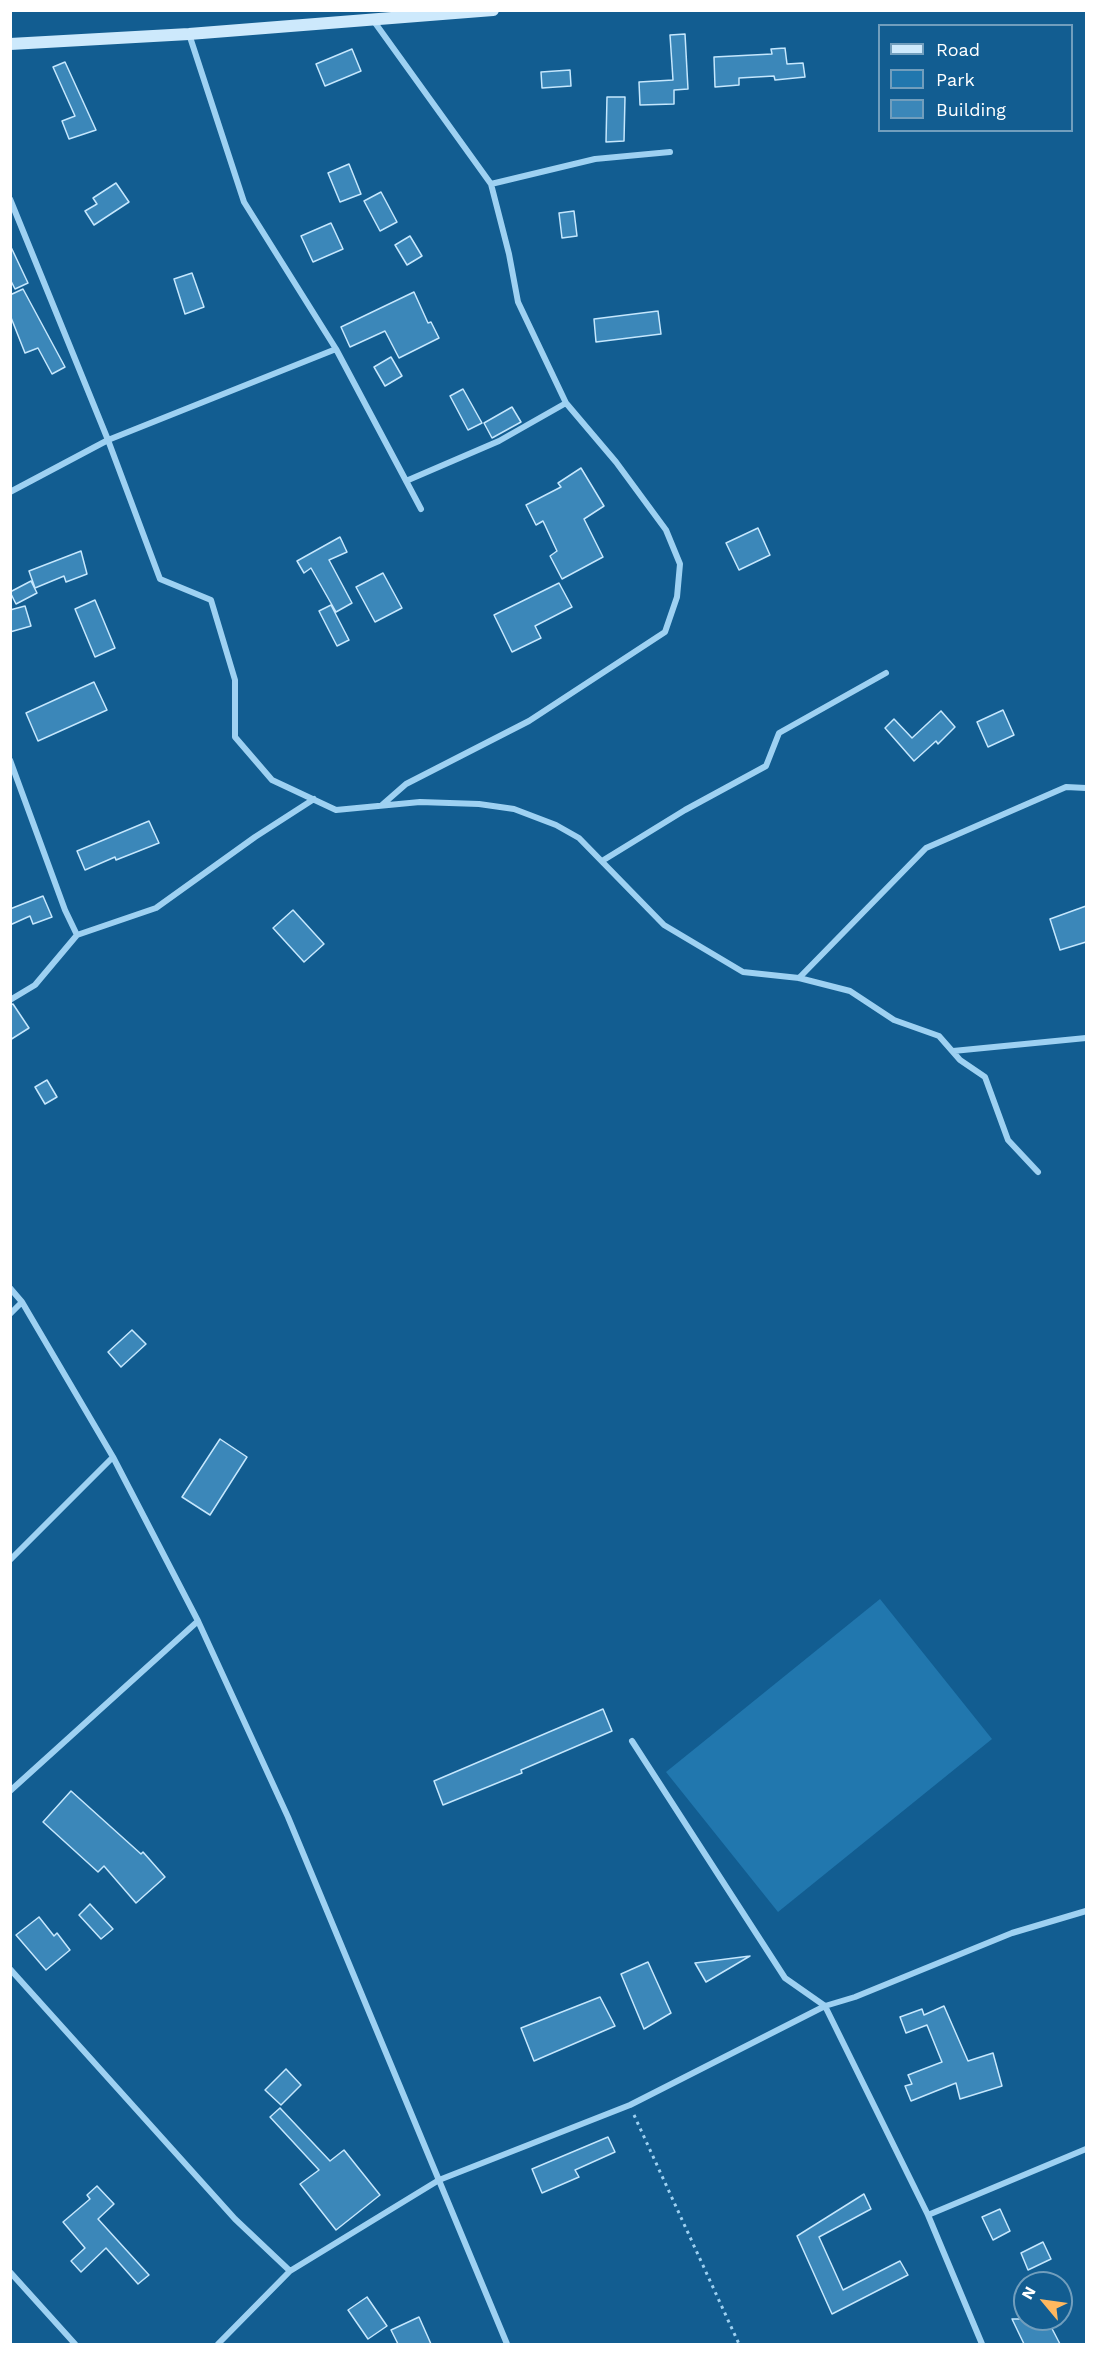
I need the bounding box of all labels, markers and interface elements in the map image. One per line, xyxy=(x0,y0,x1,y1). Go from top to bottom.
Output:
legend xyxy=(878,24,1073,132)
text: Road xyxy=(936,39,980,60)
text: Park xyxy=(936,69,975,90)
text: Building xyxy=(936,99,1006,120)
north arrow xyxy=(1013,2271,1073,2331)
text: N xyxy=(1017,2283,1040,2303)

